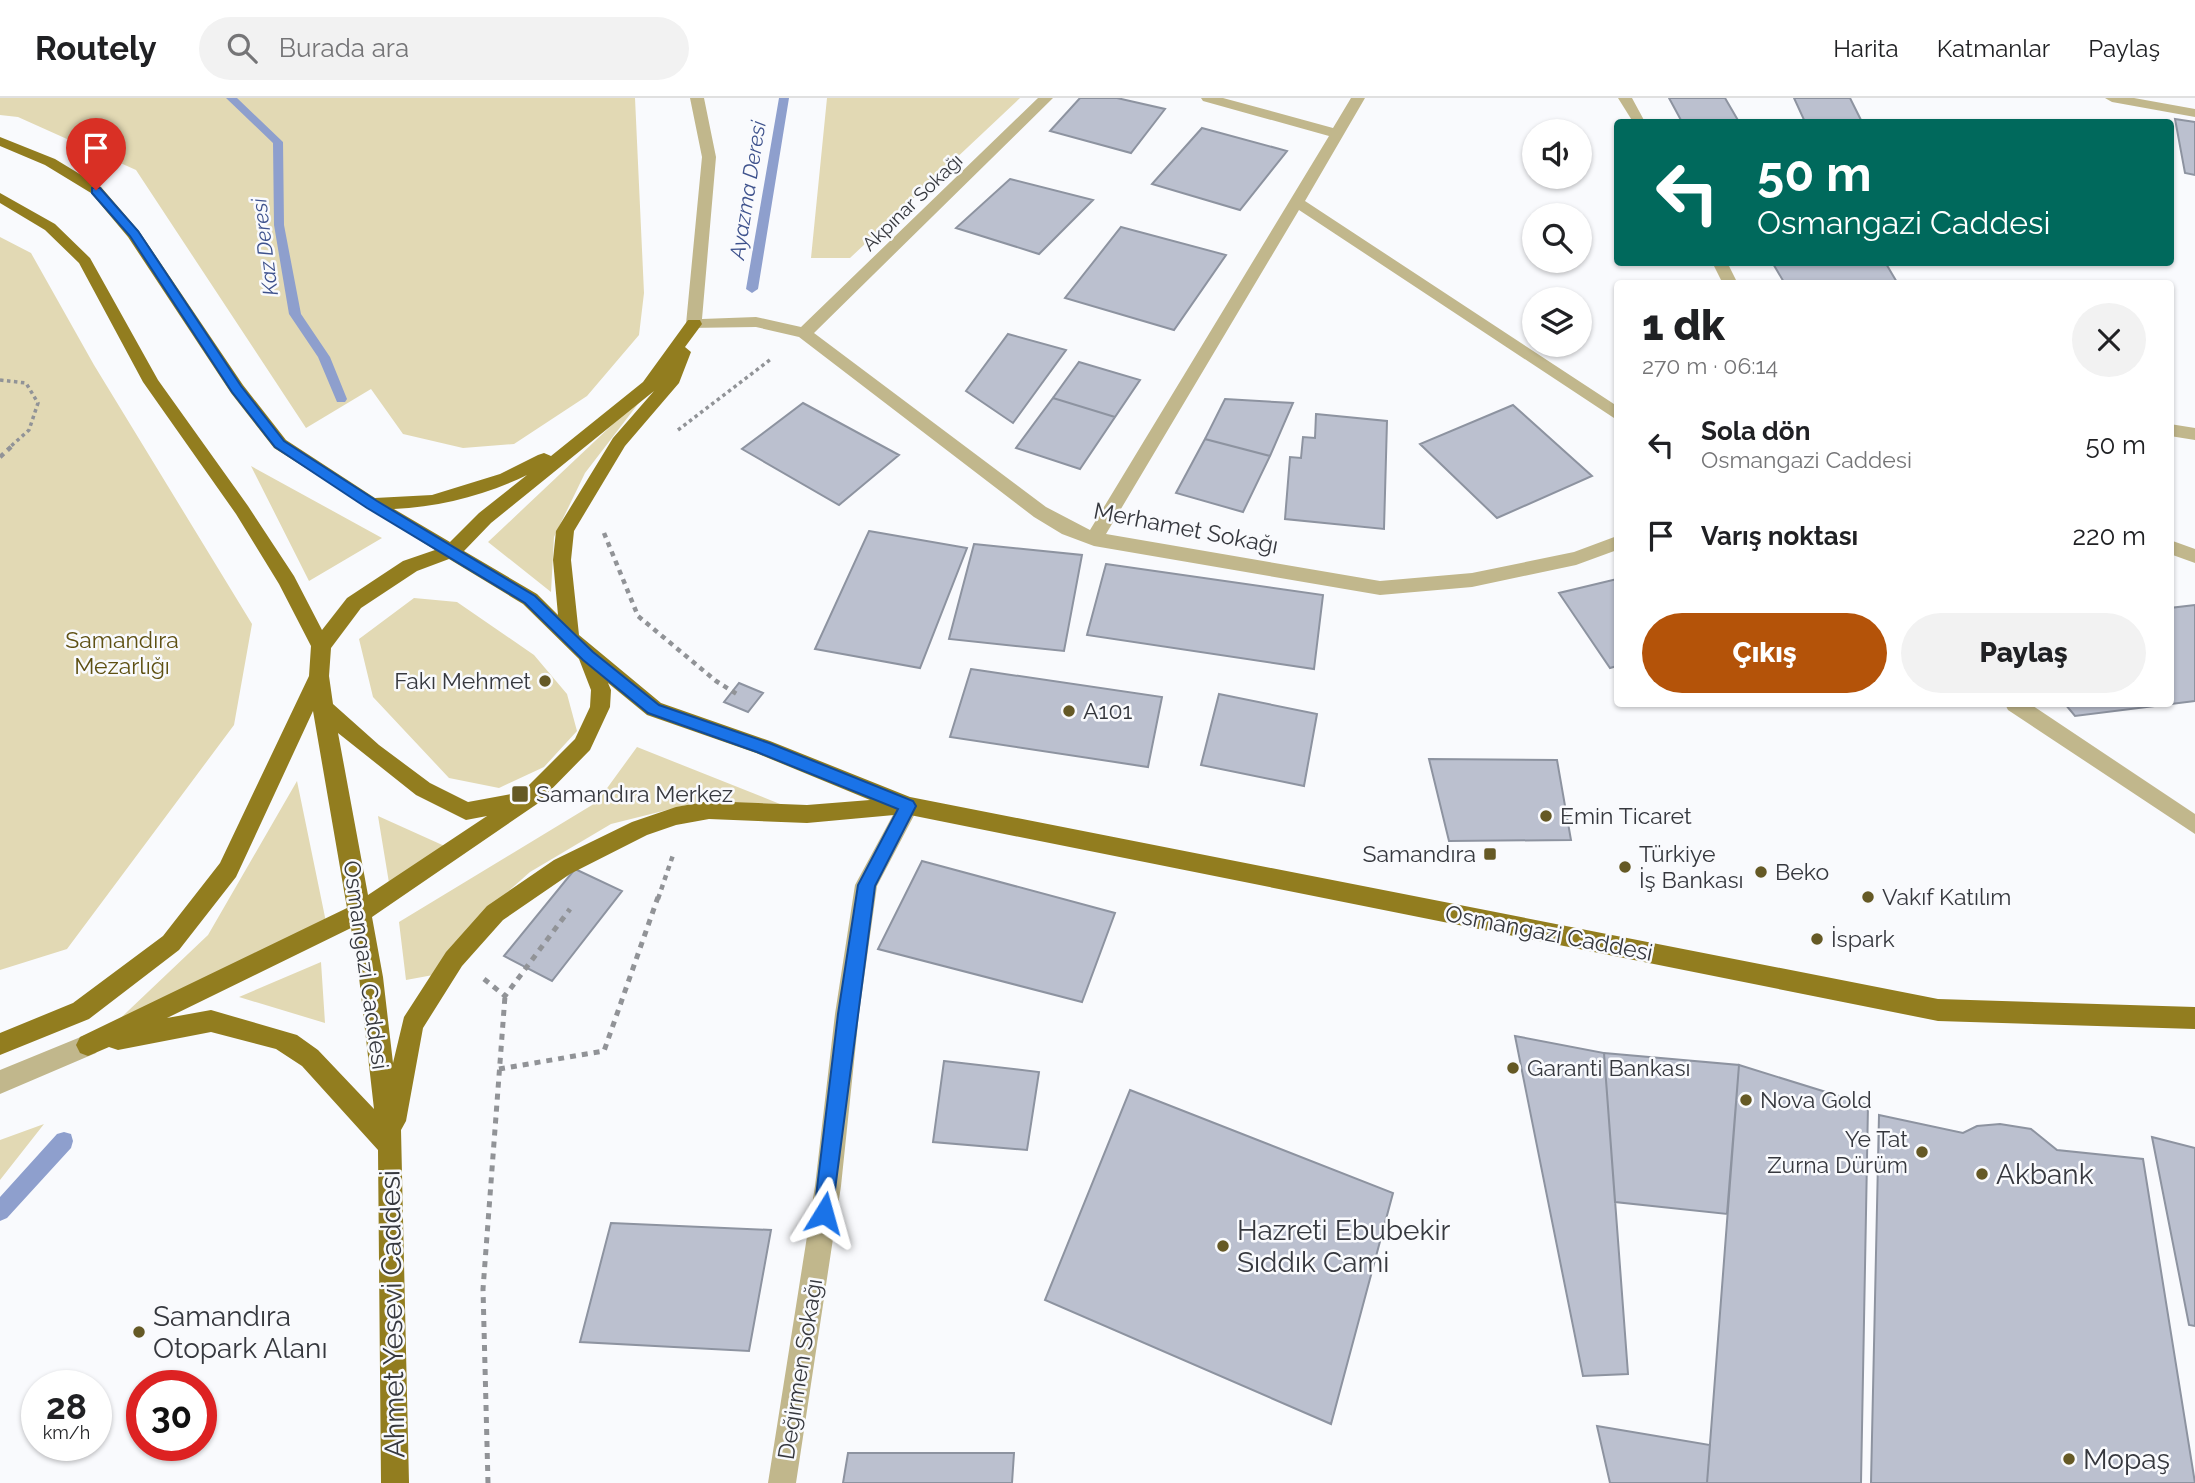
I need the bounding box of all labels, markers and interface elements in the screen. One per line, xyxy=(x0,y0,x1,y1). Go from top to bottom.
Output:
search box xyxy=(199,17,689,80)
text: Routely xyxy=(35,29,157,68)
icon: search xyxy=(223,29,261,67)
text: Burada ara xyxy=(279,33,409,63)
text: Harita xyxy=(1833,34,1899,63)
text: Katmanlar xyxy=(1937,34,2050,63)
text: Paylaş xyxy=(2088,34,2160,63)
pin xyxy=(66,118,126,190)
water label: Ayazma Deresi xyxy=(724,118,771,262)
map controls xyxy=(1522,119,1592,357)
button: sound xyxy=(1522,119,1592,189)
icon: arrive xyxy=(77,129,115,167)
text: 50 m xyxy=(1757,145,1872,202)
icon: left xyxy=(1642,147,1733,238)
street label: Akpınar Sokağı xyxy=(857,149,967,255)
water label: Kaz Deresi xyxy=(246,196,283,297)
button: search xyxy=(1522,203,1592,273)
text: Osmangazi Caddesi xyxy=(1757,204,2051,241)
button: layers xyxy=(1522,287,1592,357)
text: 1 dk xyxy=(1642,301,1725,350)
button: close xyxy=(2072,303,2146,377)
text: 270 m · 06:14 xyxy=(1642,352,1778,379)
text: Sola dön xyxy=(1701,416,1810,446)
icon: left xyxy=(1642,426,1680,464)
text: 50 m xyxy=(2085,430,2146,460)
text: Osmangazi Caddesi xyxy=(1701,446,1912,473)
street label: Merhamet Sokağı xyxy=(1092,496,1281,559)
icon: arrive xyxy=(1642,517,1680,555)
text: Varış noktası xyxy=(1701,521,1858,551)
text: 220 m xyxy=(2072,521,2146,551)
button: Çıkış xyxy=(1642,613,1887,693)
button: Paylaş xyxy=(1901,613,2146,693)
park label: Samandıra Mezarlığı xyxy=(65,626,179,679)
place label: Fakı Mehmet xyxy=(394,667,531,694)
marker: Fakı Mehmet xyxy=(537,673,553,689)
place label: A101 xyxy=(1083,697,1132,724)
marker: A101 xyxy=(1061,703,1077,719)
place label: Samandıra Merkez xyxy=(536,780,733,807)
marker: Samandıra Merkez xyxy=(510,784,530,804)
place label: Emin Ticaret xyxy=(1560,802,1692,829)
marker: Emin Ticaret xyxy=(1538,808,1554,824)
place label: Samandıra xyxy=(1363,840,1476,867)
place label: Türkiye İş Bankası xyxy=(1639,840,1744,893)
marker: Samandıra xyxy=(1482,846,1498,862)
place label: Beko xyxy=(1775,858,1829,885)
street label: Osmangazi Caddesi xyxy=(338,859,395,1071)
marker: Türkiye İş Bankası xyxy=(1617,859,1633,875)
marker: Beko xyxy=(1753,864,1769,880)
place label: Vakıf Katılım xyxy=(1882,883,2011,910)
marker: Vakıf Katılım xyxy=(1860,889,1876,905)
street label: Osmangazi Caddesi xyxy=(1443,899,1655,966)
place label: İspark xyxy=(1831,925,1895,952)
marker: İspark xyxy=(1809,931,1825,947)
place label: Garanti Bankası xyxy=(1527,1054,1691,1081)
marker: Garanti Bankası xyxy=(1505,1060,1521,1076)
place label: Nova Gold xyxy=(1760,1086,1872,1113)
marker: Nova Gold xyxy=(1738,1092,1754,1108)
place label: Ye Tat Zurna Dürüm xyxy=(1767,1125,1908,1178)
marker: Ye Tat Zurna Dürüm xyxy=(1914,1144,1930,1160)
place label: Akbank xyxy=(1996,1158,2094,1191)
marker: Akbank xyxy=(1974,1166,1990,1182)
street label: Ahmet Yesevi Caddesi xyxy=(373,1170,412,1458)
position arrow xyxy=(787,1176,861,1250)
place label: Hazreti Ebubekir Sıddık Cami xyxy=(1237,1214,1450,1279)
marker: Hazreti Ebubekir Sıddık Cami xyxy=(1215,1238,1231,1254)
street label: Değirmen Sokağı xyxy=(772,1277,827,1461)
place label: Samandıra Otopark Alanı xyxy=(153,1300,328,1365)
marker: Samandıra Otopark Alanı xyxy=(131,1324,147,1340)
speed limit sign: 30 xyxy=(126,1370,217,1461)
text: 28 xyxy=(46,1386,87,1427)
text: km/h xyxy=(43,1422,90,1443)
place label: Mopaş xyxy=(2083,1443,2170,1476)
marker: Mopaş xyxy=(2061,1451,2077,1467)

